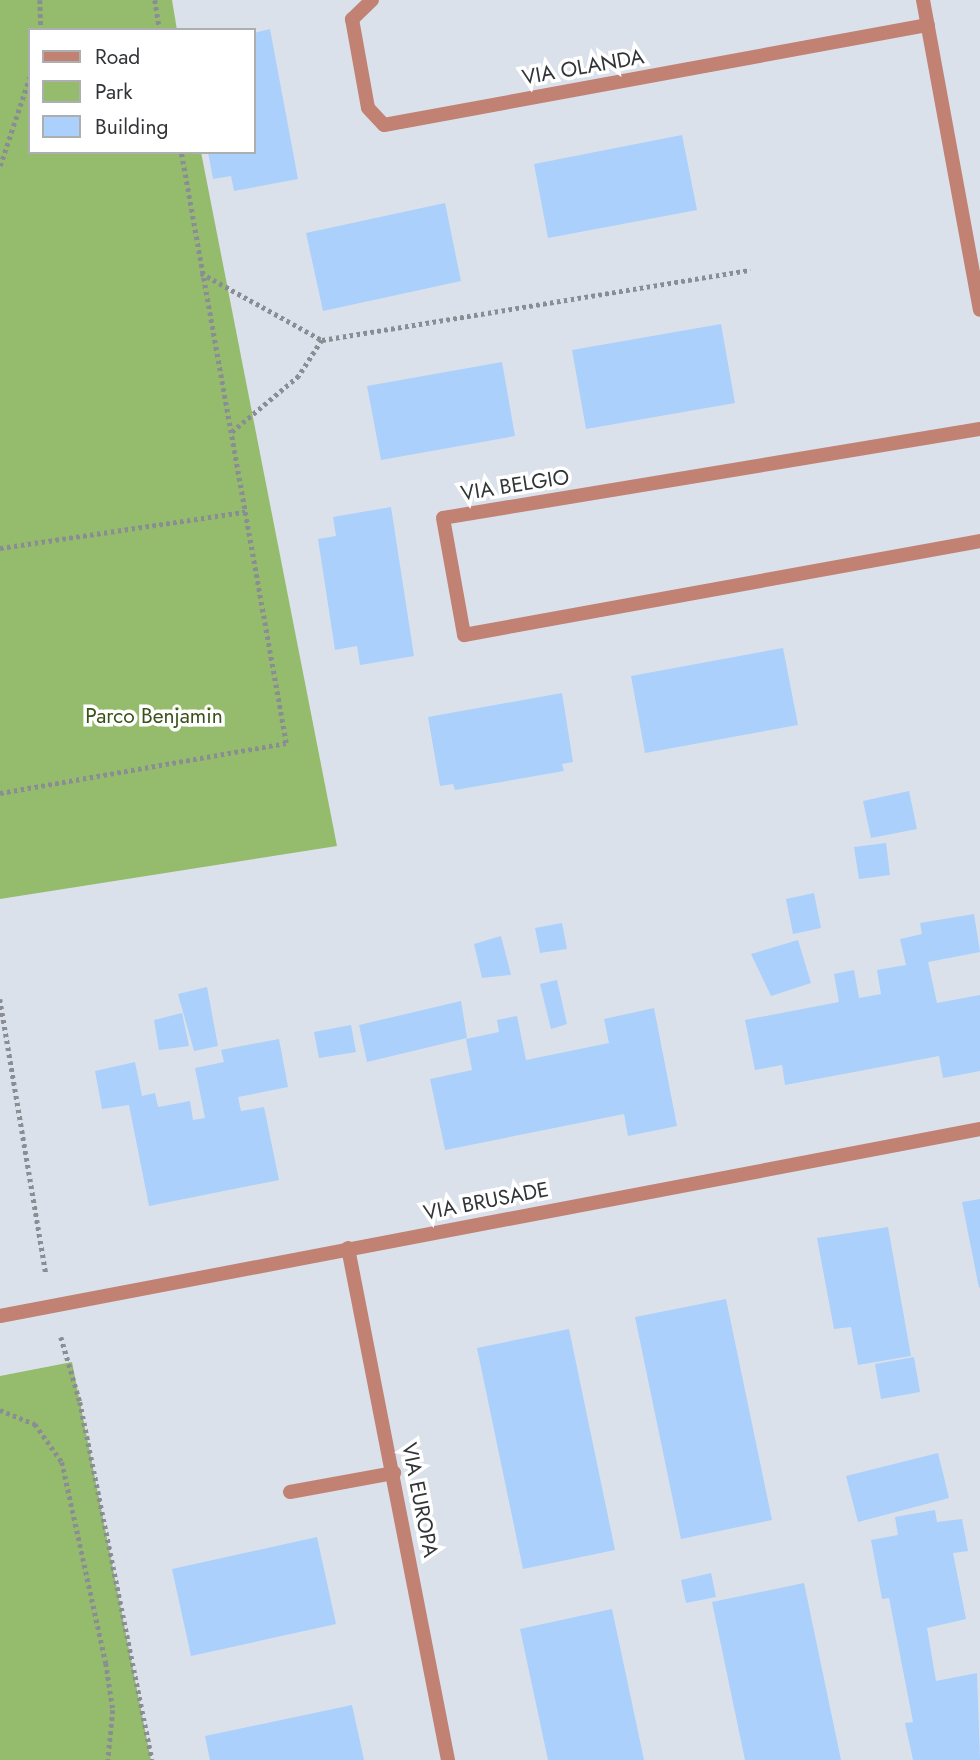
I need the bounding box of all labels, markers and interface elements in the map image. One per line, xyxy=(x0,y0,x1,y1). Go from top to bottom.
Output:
legend xyxy=(28,28,256,154)
text: Road xyxy=(95,42,140,72)
street label: VIA OLANDA xyxy=(520,44,646,90)
text: Park xyxy=(95,77,132,107)
text: Building xyxy=(95,112,168,142)
street label: VIA BELGIO xyxy=(459,464,571,506)
park label: Parco Benjamin xyxy=(85,703,223,729)
street label: VIA BRUSADE xyxy=(421,1177,551,1225)
street label: VIA EUROPA xyxy=(397,1441,443,1559)

